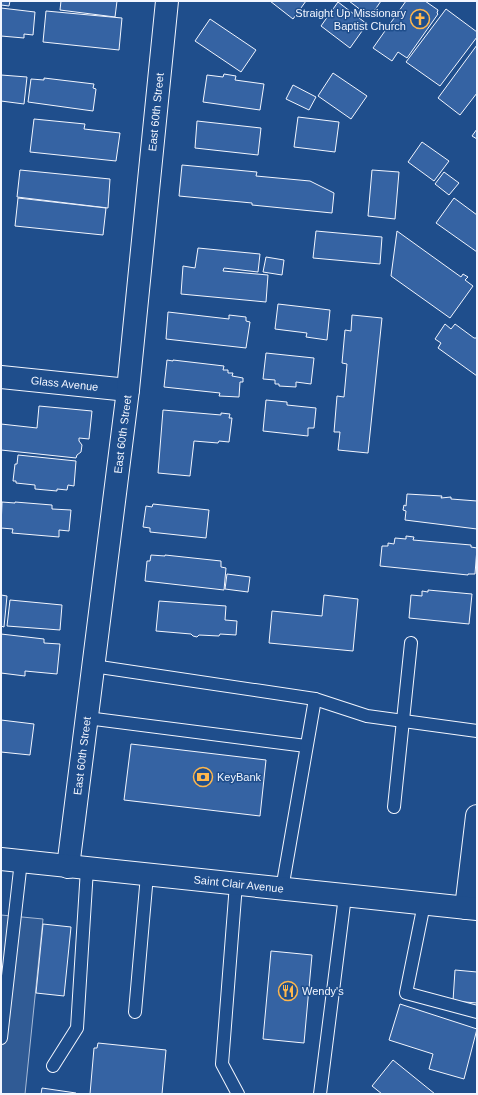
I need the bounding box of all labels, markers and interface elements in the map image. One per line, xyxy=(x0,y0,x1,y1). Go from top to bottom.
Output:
place label: Straight Up Missionary Baptist Church xyxy=(295,7,406,32)
church icon: Straight Up Missionary Baptist Church xyxy=(409,8,431,30)
street label: East 60th Street xyxy=(146,72,166,152)
street label: Glass Avenue xyxy=(30,374,99,393)
street label: East 60th Street xyxy=(112,394,133,474)
street label: East 60th Street xyxy=(71,716,93,796)
bank icon: KeyBank xyxy=(192,766,214,788)
place label: KeyBank xyxy=(217,771,262,783)
street label: Saint Clair Avenue xyxy=(193,873,284,895)
restaurant icon: Wendy's xyxy=(277,980,299,1002)
place label: Wendy's xyxy=(302,985,344,997)

